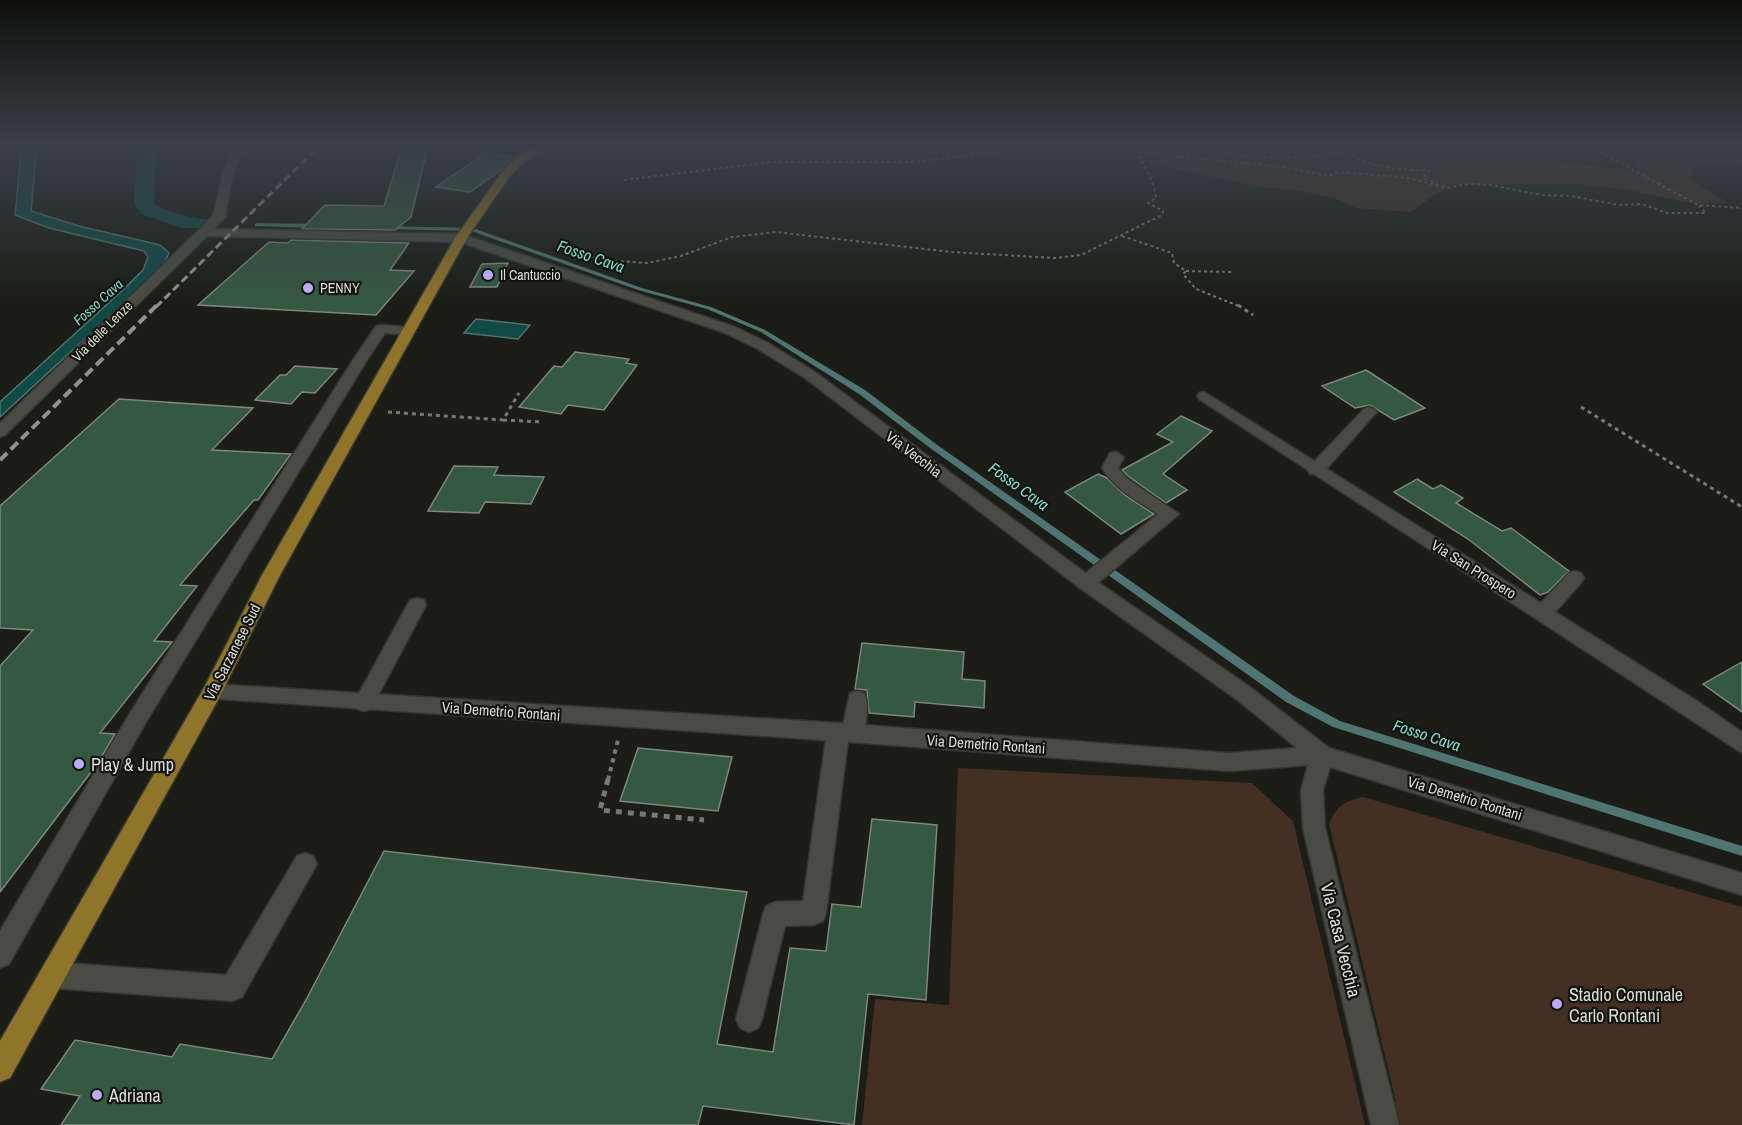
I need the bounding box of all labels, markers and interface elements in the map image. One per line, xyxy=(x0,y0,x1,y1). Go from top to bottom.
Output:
water label: Fosso Cava xyxy=(555,234,627,278)
place label: Il Cantuccio xyxy=(500,266,561,284)
marker: Il Cantuccio xyxy=(481,268,495,282)
water label: Fosso Cava xyxy=(69,275,127,329)
place label: PENNY xyxy=(320,279,360,297)
marker: PENNY xyxy=(301,281,315,295)
street label: Via delle Lenze xyxy=(68,297,136,365)
street label: Via Vecchia xyxy=(882,426,947,482)
water label: Fosso Cava xyxy=(984,457,1054,515)
street label: Via San Prospero xyxy=(1427,534,1521,604)
street label: Via Sarzanese Sud xyxy=(199,600,265,704)
street label: Via Demetrio Rontani xyxy=(441,696,561,726)
water label: Fosso Cava xyxy=(1391,714,1463,756)
street label: Via Demetrio Rontani xyxy=(926,729,1046,759)
place label: Play & Jump xyxy=(91,752,174,777)
marker: Play & Jump xyxy=(72,757,86,771)
street label: Via Demetrio Rontani xyxy=(1405,771,1525,825)
street label: Via Casa Vecchia xyxy=(1315,880,1367,1000)
place label: Stadio Comunale Carlo Rontani xyxy=(1569,982,1683,1028)
marker: Stadio Comunale Carlo Rontani xyxy=(1550,997,1564,1011)
place label: Adriana xyxy=(108,1083,161,1108)
marker: Adriana xyxy=(90,1088,104,1102)

